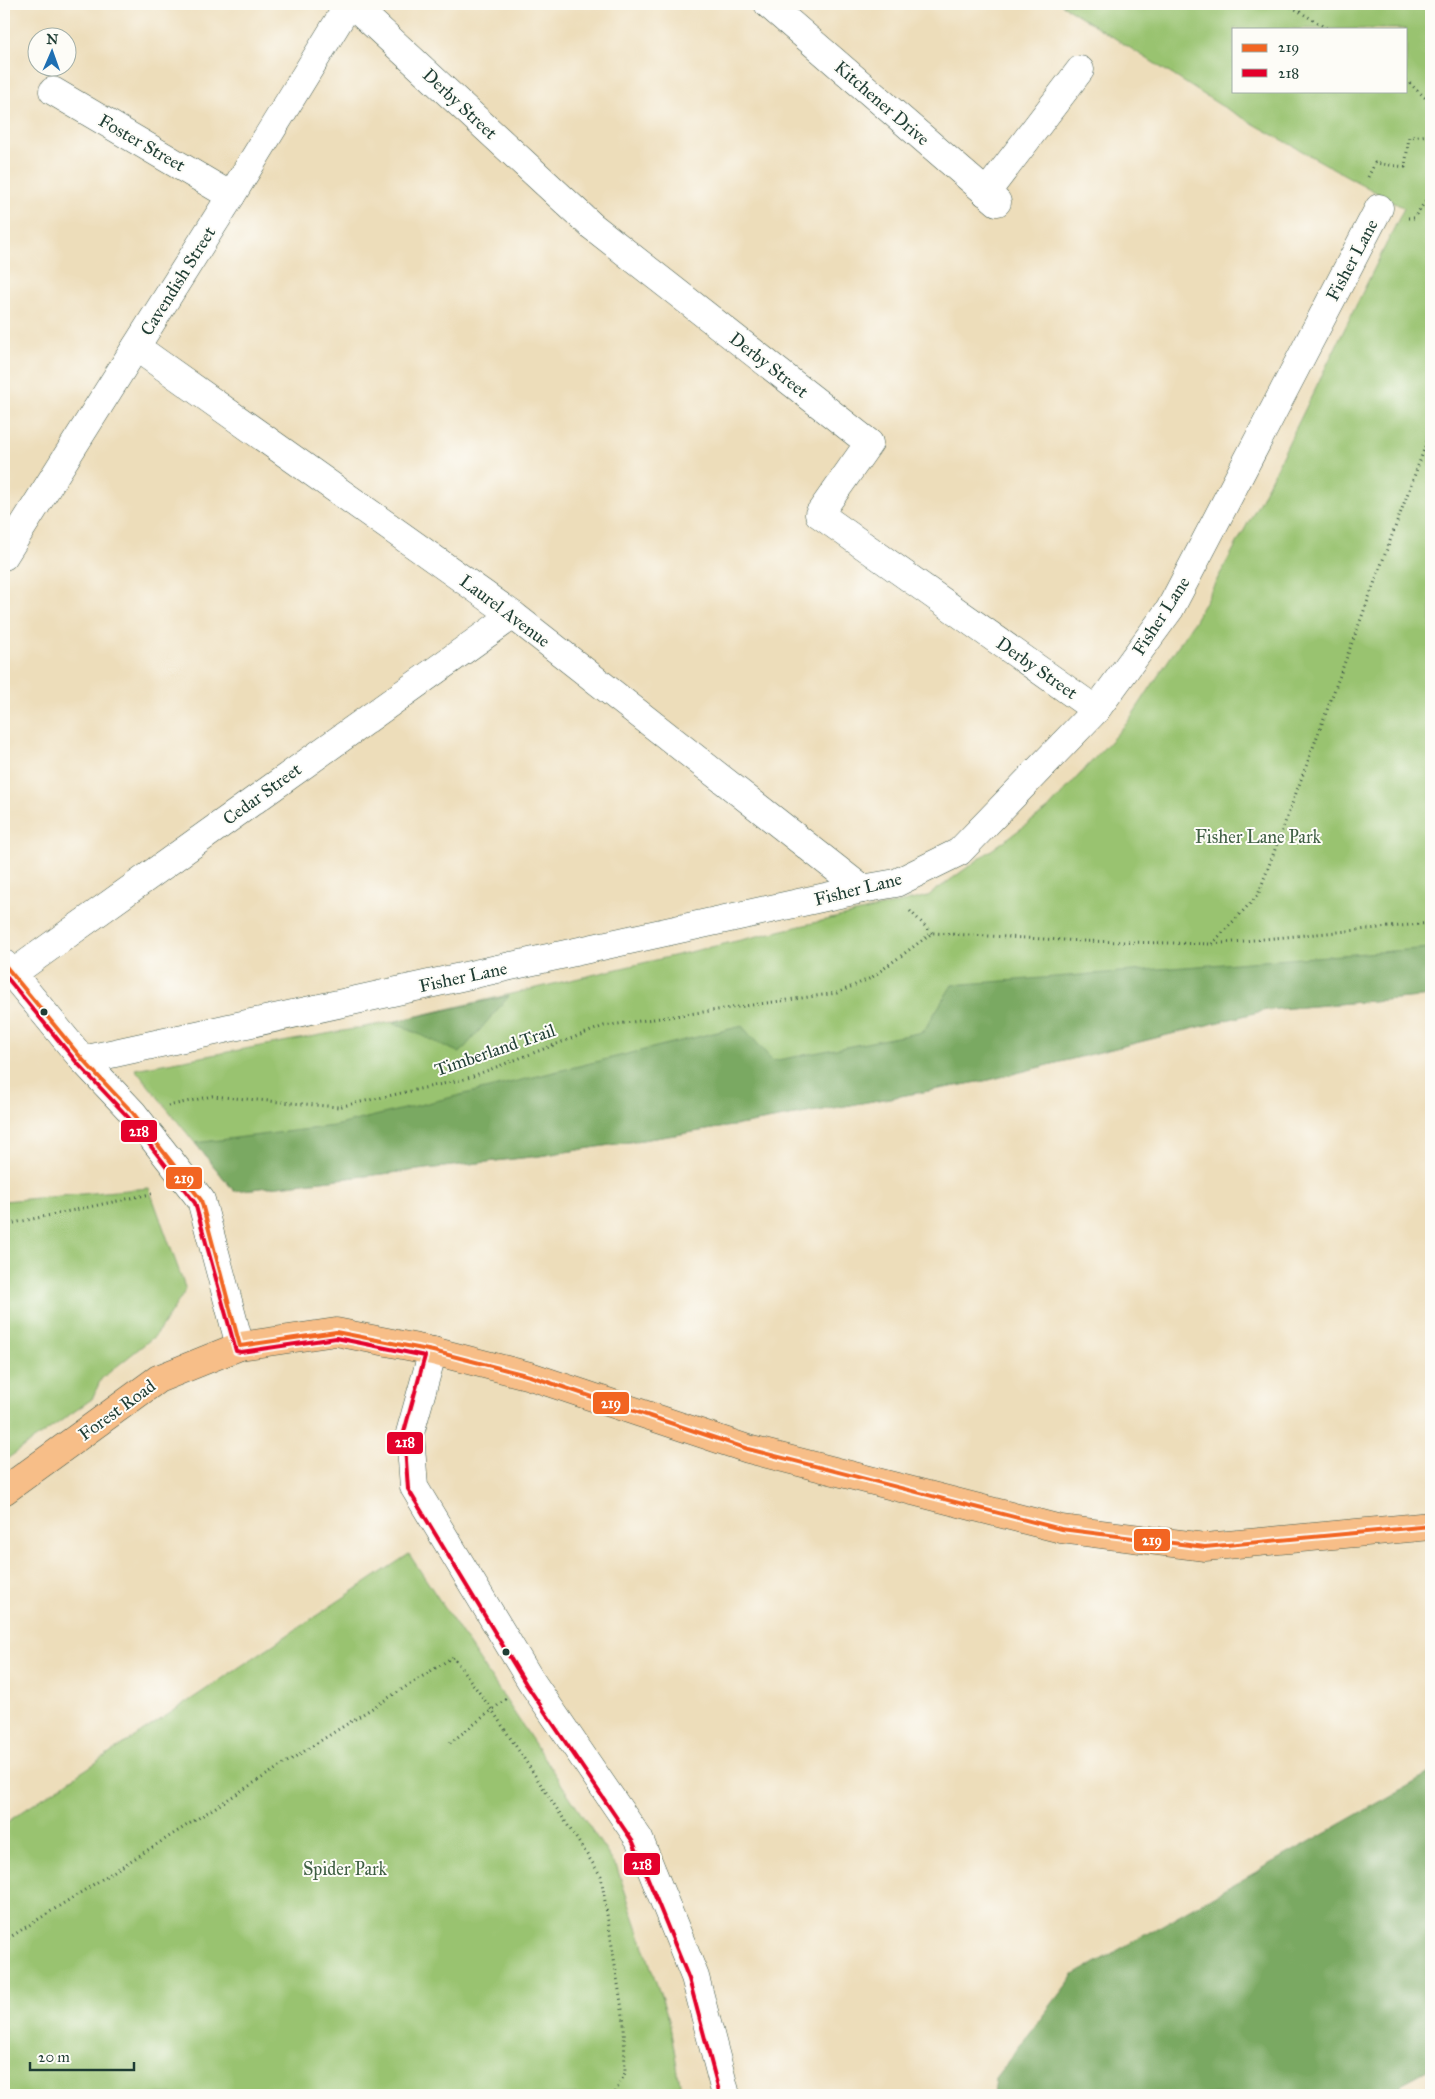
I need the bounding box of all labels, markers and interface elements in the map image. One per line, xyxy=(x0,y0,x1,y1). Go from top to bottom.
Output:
north arrow xyxy=(28,28,78,78)
legend xyxy=(1232,28,1408,92)
text: N xyxy=(46,31,59,48)
text: 219 xyxy=(1278,38,1299,56)
street label: Kitchener Drive xyxy=(830,56,934,150)
street label: Derby Street xyxy=(418,64,502,145)
text: 218 xyxy=(1278,64,1299,82)
street label: Foster Street xyxy=(95,109,190,177)
street label: Fisher Lane xyxy=(1321,215,1383,305)
street label: Cavendish Street xyxy=(136,222,221,340)
street label: Derby Street xyxy=(725,327,813,403)
street label: Laurel Avenue xyxy=(455,570,555,652)
street label: Fisher Lane xyxy=(1127,572,1195,660)
street label: Derby Street xyxy=(992,632,1082,704)
street label: Cedar Street xyxy=(218,758,306,830)
park label: Fisher Lane Park xyxy=(1195,826,1322,848)
street label: Fisher Lane xyxy=(812,868,904,910)
street label: Fisher Lane xyxy=(417,957,509,997)
unlabelled marker xyxy=(39,1007,49,1017)
street label: Timberland Trail xyxy=(432,1019,558,1081)
line badge: 218 xyxy=(120,1119,158,1143)
text: 218 xyxy=(129,1123,149,1140)
line badge: 219 xyxy=(165,1166,203,1190)
text: 219 xyxy=(174,1170,194,1188)
street label: Forest Road xyxy=(74,1375,160,1445)
line badge: 219 xyxy=(592,1391,630,1415)
text: 219 xyxy=(601,1395,621,1413)
line badge: 218 xyxy=(386,1431,424,1455)
text: 218 xyxy=(395,1434,415,1451)
line badge: 219 xyxy=(1133,1528,1171,1552)
text: 219 xyxy=(1142,1532,1162,1550)
unlabelled marker xyxy=(501,1647,511,1657)
line badge: 218 xyxy=(623,1852,661,1876)
text: 218 xyxy=(632,1856,652,1873)
park label: Spider Park xyxy=(303,1858,388,1880)
scale bar xyxy=(30,2039,134,2071)
text: 20 m xyxy=(38,2048,70,2066)

